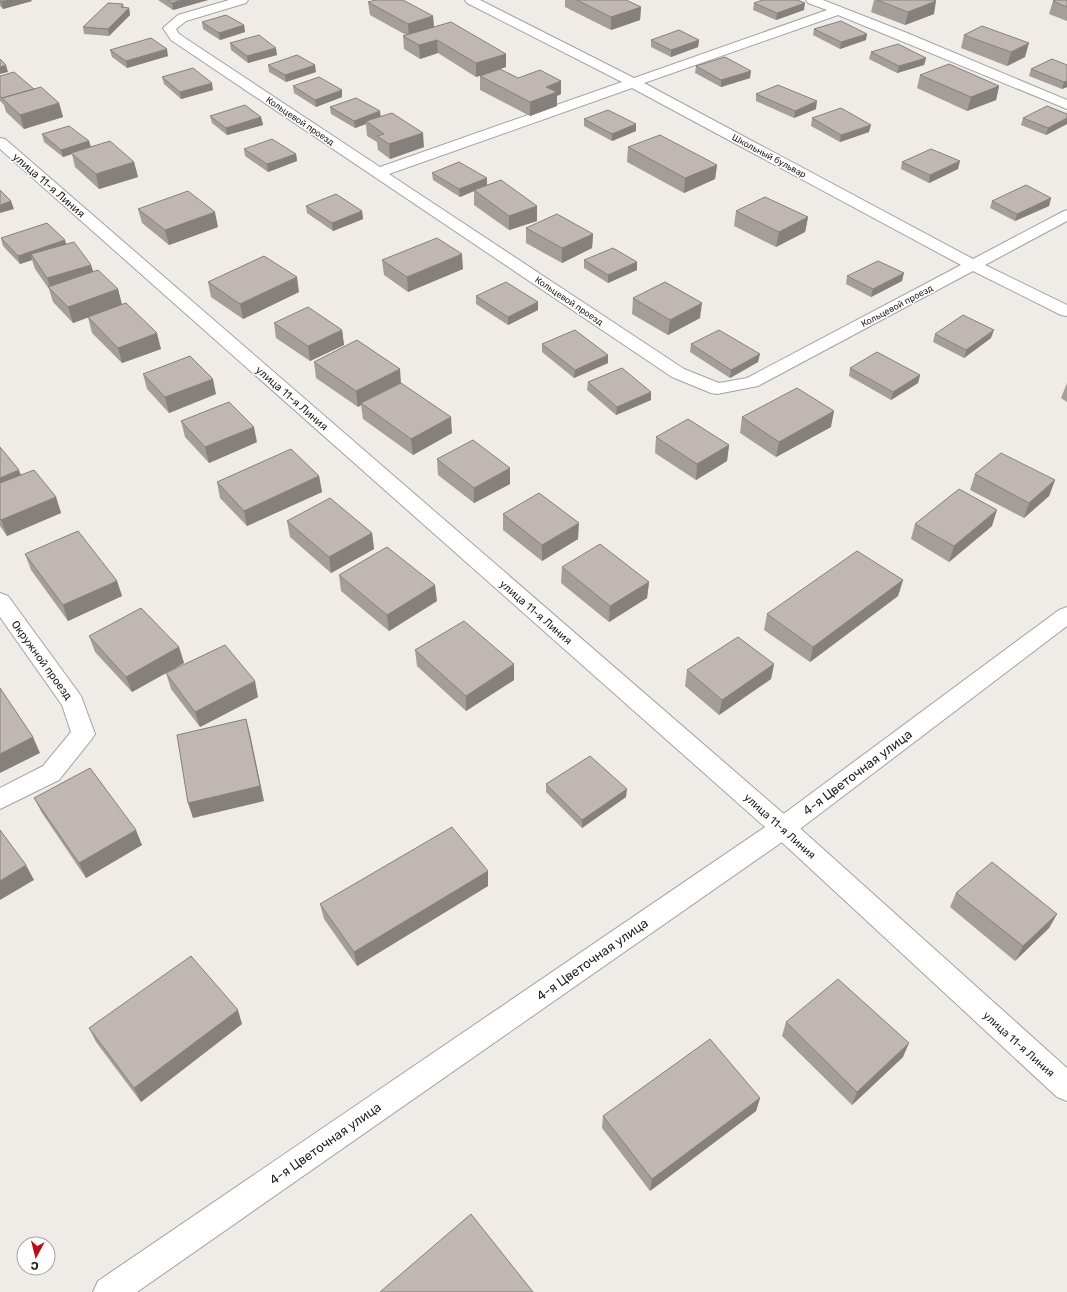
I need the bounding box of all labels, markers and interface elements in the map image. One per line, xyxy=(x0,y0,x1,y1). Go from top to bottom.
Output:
street label: Кольцевой проезд xyxy=(264,95,336,148)
street label: Школьный бульвар xyxy=(730,132,808,180)
street label: улица 11-я Линия xyxy=(10,150,88,220)
street label: Кольцевой проезд xyxy=(533,275,605,328)
street label: Кольцевой проезд xyxy=(859,283,935,329)
street label: улица 11-я Линия xyxy=(253,363,331,433)
street label: улица 11-я Линия xyxy=(497,577,575,647)
street label: Окружной проезд xyxy=(9,618,75,703)
street label: 4-я Цветочная улица xyxy=(800,726,915,818)
street label: улица 11-я Линия xyxy=(741,791,818,862)
street label: 4-я Цветочная улица xyxy=(534,915,651,1004)
street label: улица 11-я Линия xyxy=(980,1009,1057,1080)
street label: 4-я Цветочная улица xyxy=(267,1099,384,1188)
north arrow xyxy=(16,1236,56,1276)
text: С xyxy=(30,1258,39,1272)

